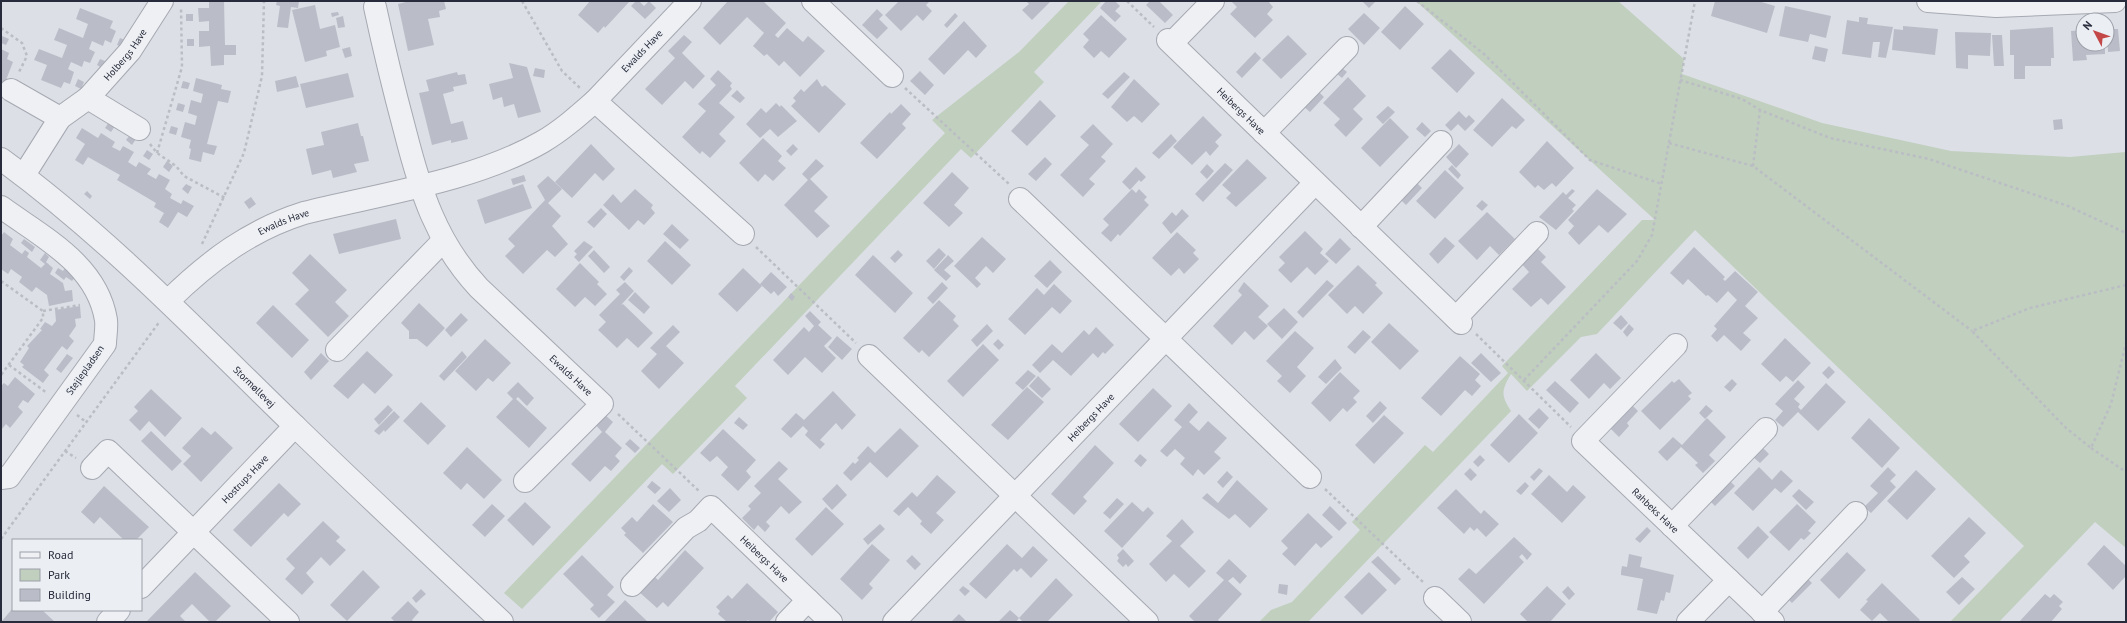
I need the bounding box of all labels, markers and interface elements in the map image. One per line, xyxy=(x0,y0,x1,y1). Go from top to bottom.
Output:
north arrow xyxy=(2075,12,2115,52)
text: N xyxy=(2080,18,2095,33)
street label: Holbergs Have xyxy=(100,26,149,83)
street label: Ewalds Have xyxy=(618,27,666,75)
street label: Heibergs Have xyxy=(1214,85,1268,137)
street label: Ewalds Have xyxy=(255,205,310,238)
street label: Stejlepladsen xyxy=(63,343,107,397)
street label: Ewalds Have xyxy=(547,352,596,398)
street label: Stormøllevej xyxy=(231,363,278,410)
street label: Heibergs Have xyxy=(1064,390,1117,444)
street label: Hostrups Have xyxy=(218,452,271,506)
street label: Rahbeks Have xyxy=(1629,485,1682,536)
street label: Heibergs Have xyxy=(738,532,792,585)
legend xyxy=(12,539,142,611)
text: Road xyxy=(48,547,73,562)
text: Park xyxy=(48,567,70,582)
text: Building xyxy=(48,587,91,602)

